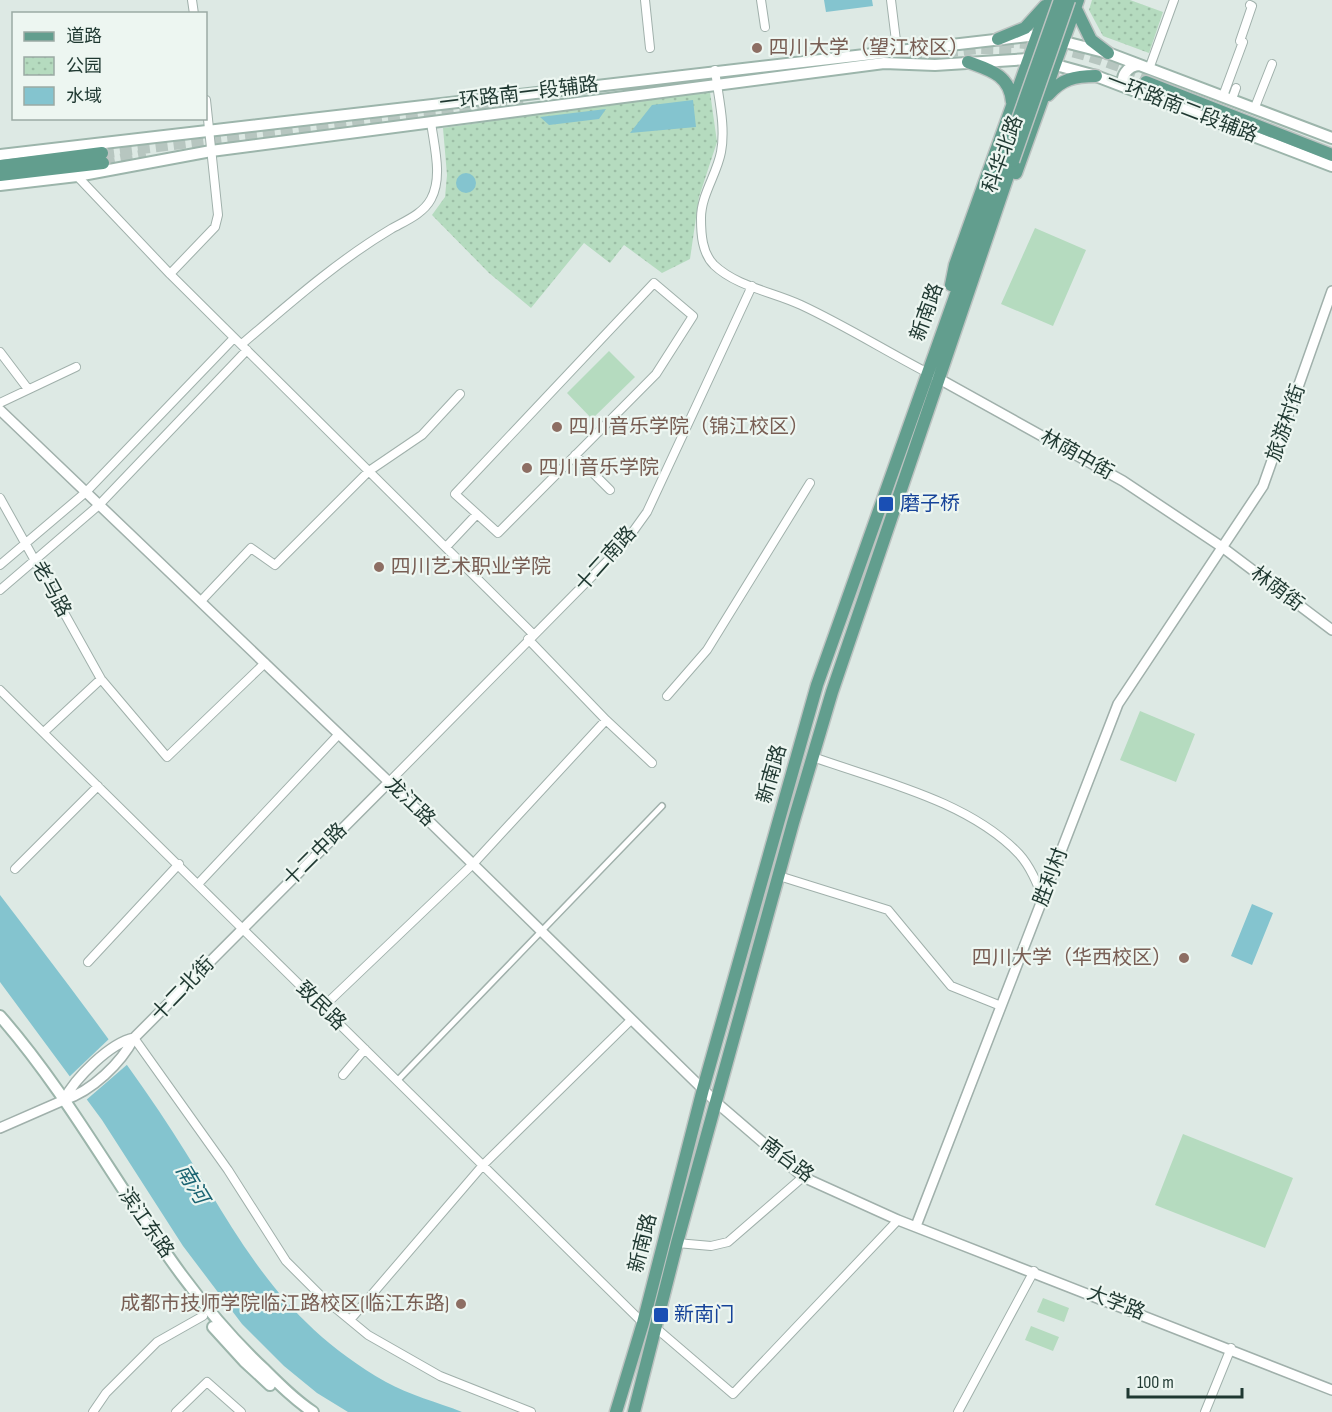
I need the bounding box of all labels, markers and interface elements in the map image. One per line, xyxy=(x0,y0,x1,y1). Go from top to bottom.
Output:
legend xyxy=(12,12,207,120)
text: 道路 xyxy=(66,26,102,47)
place label: 四川大学（望江校区） xyxy=(769,36,969,60)
marker: 四川大学（望江校区） xyxy=(750,41,764,55)
text: 公园 xyxy=(66,56,102,77)
street label: 一环路南二段辅路 xyxy=(1103,68,1261,148)
street label: 一环路南一段辅路 xyxy=(438,72,600,116)
text: 水域 xyxy=(66,86,102,107)
street label: 科华北路 xyxy=(978,112,1028,196)
street label: 新南路 xyxy=(905,280,949,344)
street label: 旅游村街 xyxy=(1262,381,1310,465)
place label: 四川音乐学院（锦江校区） xyxy=(569,415,809,439)
marker: 四川音乐学院（锦江校区） xyxy=(550,420,564,434)
street label: 林荫中街 xyxy=(1036,425,1118,485)
place label: 四川音乐学院 xyxy=(539,456,659,480)
marker: 四川音乐学院 xyxy=(520,461,534,475)
place label: 磨子桥 xyxy=(900,492,960,516)
marker: 磨子桥 xyxy=(877,495,895,513)
street label: 十二南路 xyxy=(570,521,642,597)
place label: 四川艺术职业学院 xyxy=(391,555,551,579)
street label: 老马路 xyxy=(26,557,76,621)
marker: 四川艺术职业学院 xyxy=(372,560,386,574)
street label: 林荫街 xyxy=(1246,561,1308,617)
street label: 新南路 xyxy=(752,742,792,806)
street label: 龙江路 xyxy=(380,773,440,831)
street label: 十二中路 xyxy=(278,818,352,892)
street label: 胜利村 xyxy=(1029,845,1073,909)
place label: 四川大学（华西校区） xyxy=(972,946,1172,970)
marker: 四川大学（华西校区） xyxy=(1177,951,1191,965)
street label: 十二北街 xyxy=(147,952,219,1026)
street label: 致民路 xyxy=(291,977,351,1035)
street label: 南台路 xyxy=(756,1132,818,1188)
water label: 南河 xyxy=(170,1160,216,1212)
street label: 滨江东路 xyxy=(113,1183,179,1263)
street label: 新南路 xyxy=(624,1211,662,1275)
street label: 大学路 xyxy=(1084,1281,1148,1325)
place label: 成都市技师学院临江路校区(临江东路) xyxy=(120,1292,449,1316)
marker: 成都市技师学院临江路校区(临江东路) xyxy=(454,1297,468,1311)
place label: 新南门 xyxy=(674,1303,734,1327)
marker: 新南门 xyxy=(652,1306,670,1324)
scale bar xyxy=(1128,1361,1242,1399)
text: 100 m xyxy=(1137,1372,1174,1393)

